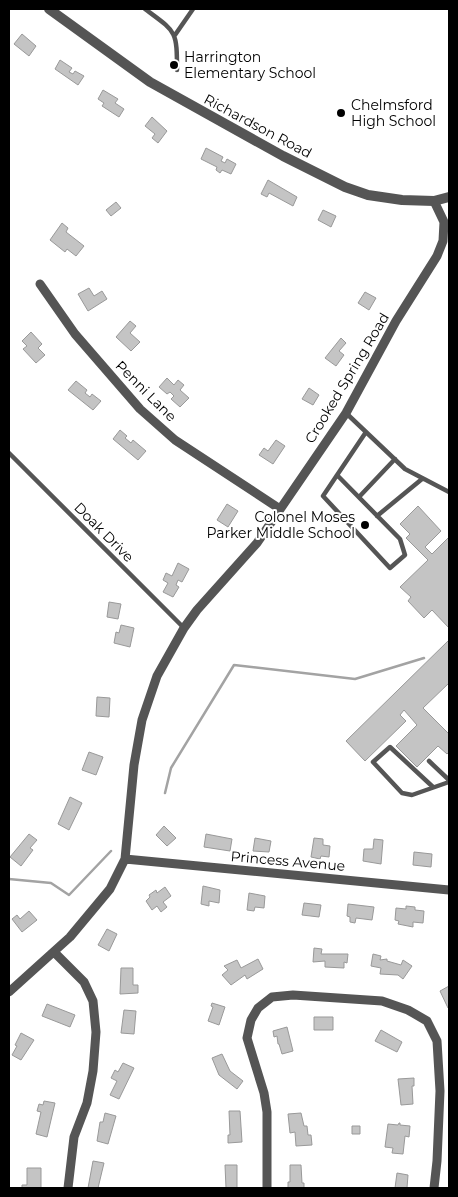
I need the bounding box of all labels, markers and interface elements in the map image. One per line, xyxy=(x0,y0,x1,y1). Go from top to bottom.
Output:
place label: Harrington Elementary School xyxy=(184,48,316,82)
marker: Harrington Elementary School xyxy=(168,59,180,71)
street label: Richardson Road xyxy=(201,90,315,162)
place label: Chelmsford High School xyxy=(351,96,436,130)
marker: Chelmsford High School xyxy=(335,107,347,119)
street label: Crooked Spring Road xyxy=(301,309,393,447)
street label: Penni Lane xyxy=(112,357,180,425)
street label: Doak Drive xyxy=(70,498,138,566)
place label: Colonel Moses Parker Middle School xyxy=(206,508,355,542)
marker: Colonel Moses Parker Middle School xyxy=(359,519,371,531)
street label: Princess Avenue xyxy=(230,847,346,875)

